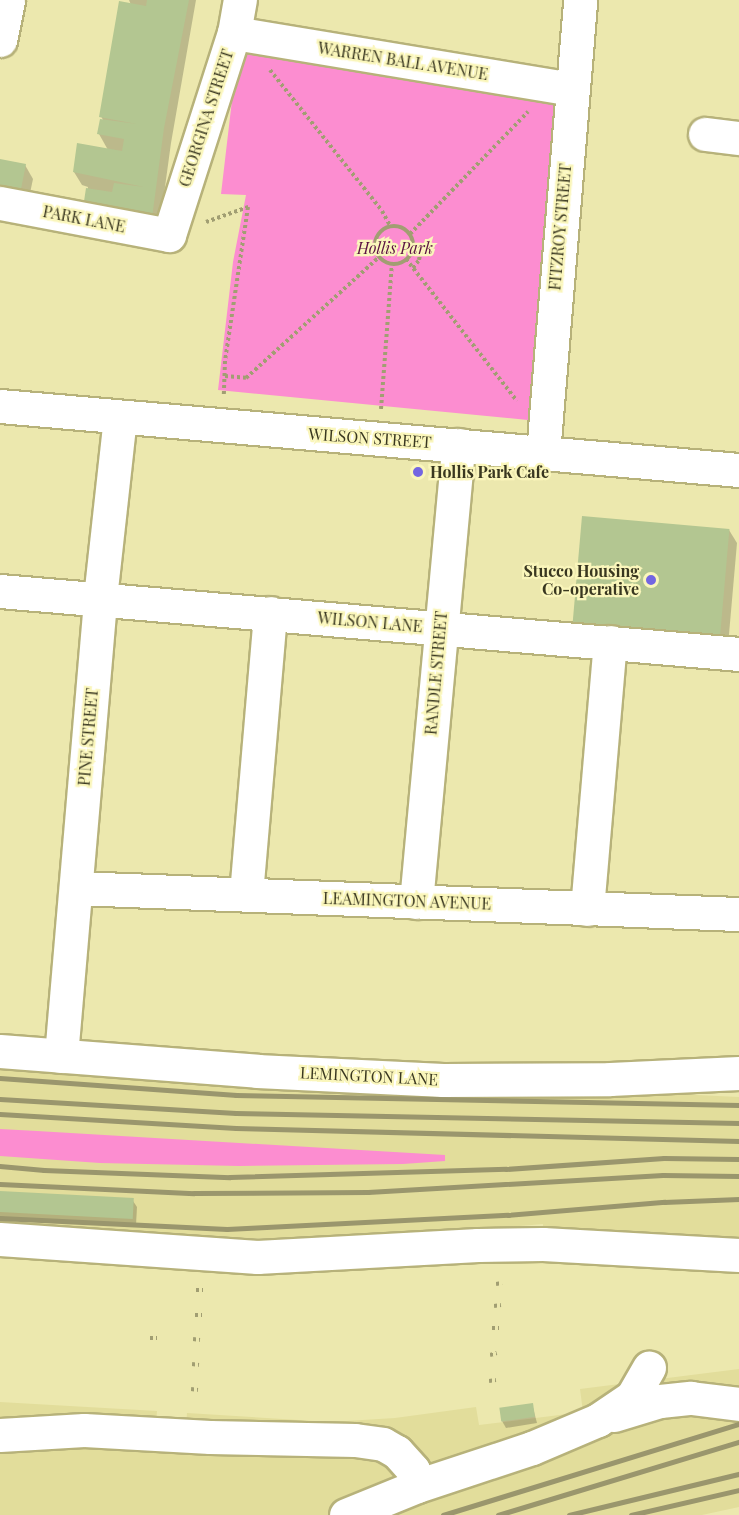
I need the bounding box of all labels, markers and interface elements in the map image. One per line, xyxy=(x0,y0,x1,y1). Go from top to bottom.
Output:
street label: WARREN BALL AVENUE xyxy=(316,38,490,84)
street label: GEORGINA STREET xyxy=(175,47,237,189)
street label: FITZROY STREET xyxy=(545,163,575,291)
street label: PARK LANE xyxy=(41,202,127,236)
park label: Hollis Park xyxy=(357,238,433,258)
street label: WILSON STREET xyxy=(308,424,432,452)
place label: Hollis Park Cafe xyxy=(430,462,549,482)
marker: Hollis Park Cafe xyxy=(411,465,425,479)
place label: Stucco Housing Co-operative xyxy=(523,561,639,599)
marker: Stucco Housing Co-operative xyxy=(644,573,658,587)
street label: WILSON LANE xyxy=(317,608,423,636)
street label: RANDLE STREET xyxy=(421,610,451,736)
street label: PINE STREET xyxy=(74,687,102,787)
street label: LEAMINGTON AVENUE xyxy=(322,888,492,914)
street label: LEMINGTON LANE xyxy=(300,1063,438,1089)

